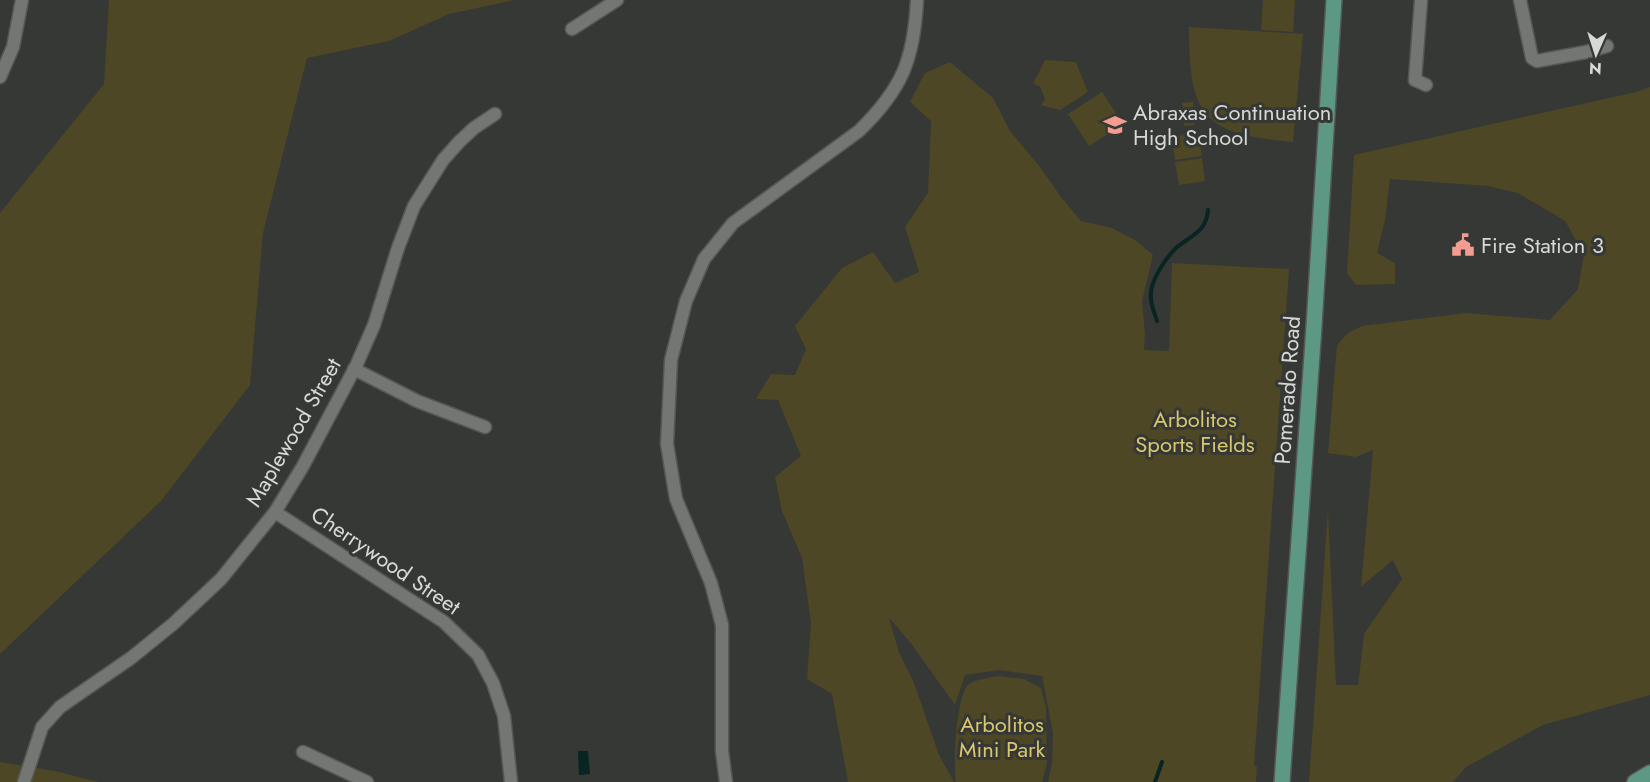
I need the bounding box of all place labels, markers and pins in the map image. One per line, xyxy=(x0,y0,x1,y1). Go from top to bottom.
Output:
place label: Abraxas Continuation High School xyxy=(1133,96,1331,153)
school or university icon: Abraxas Continuation High School xyxy=(1102,112,1128,138)
place label: Fire Station 3 xyxy=(1481,229,1604,261)
public building icon: Fire Station 3 xyxy=(1450,232,1476,258)

